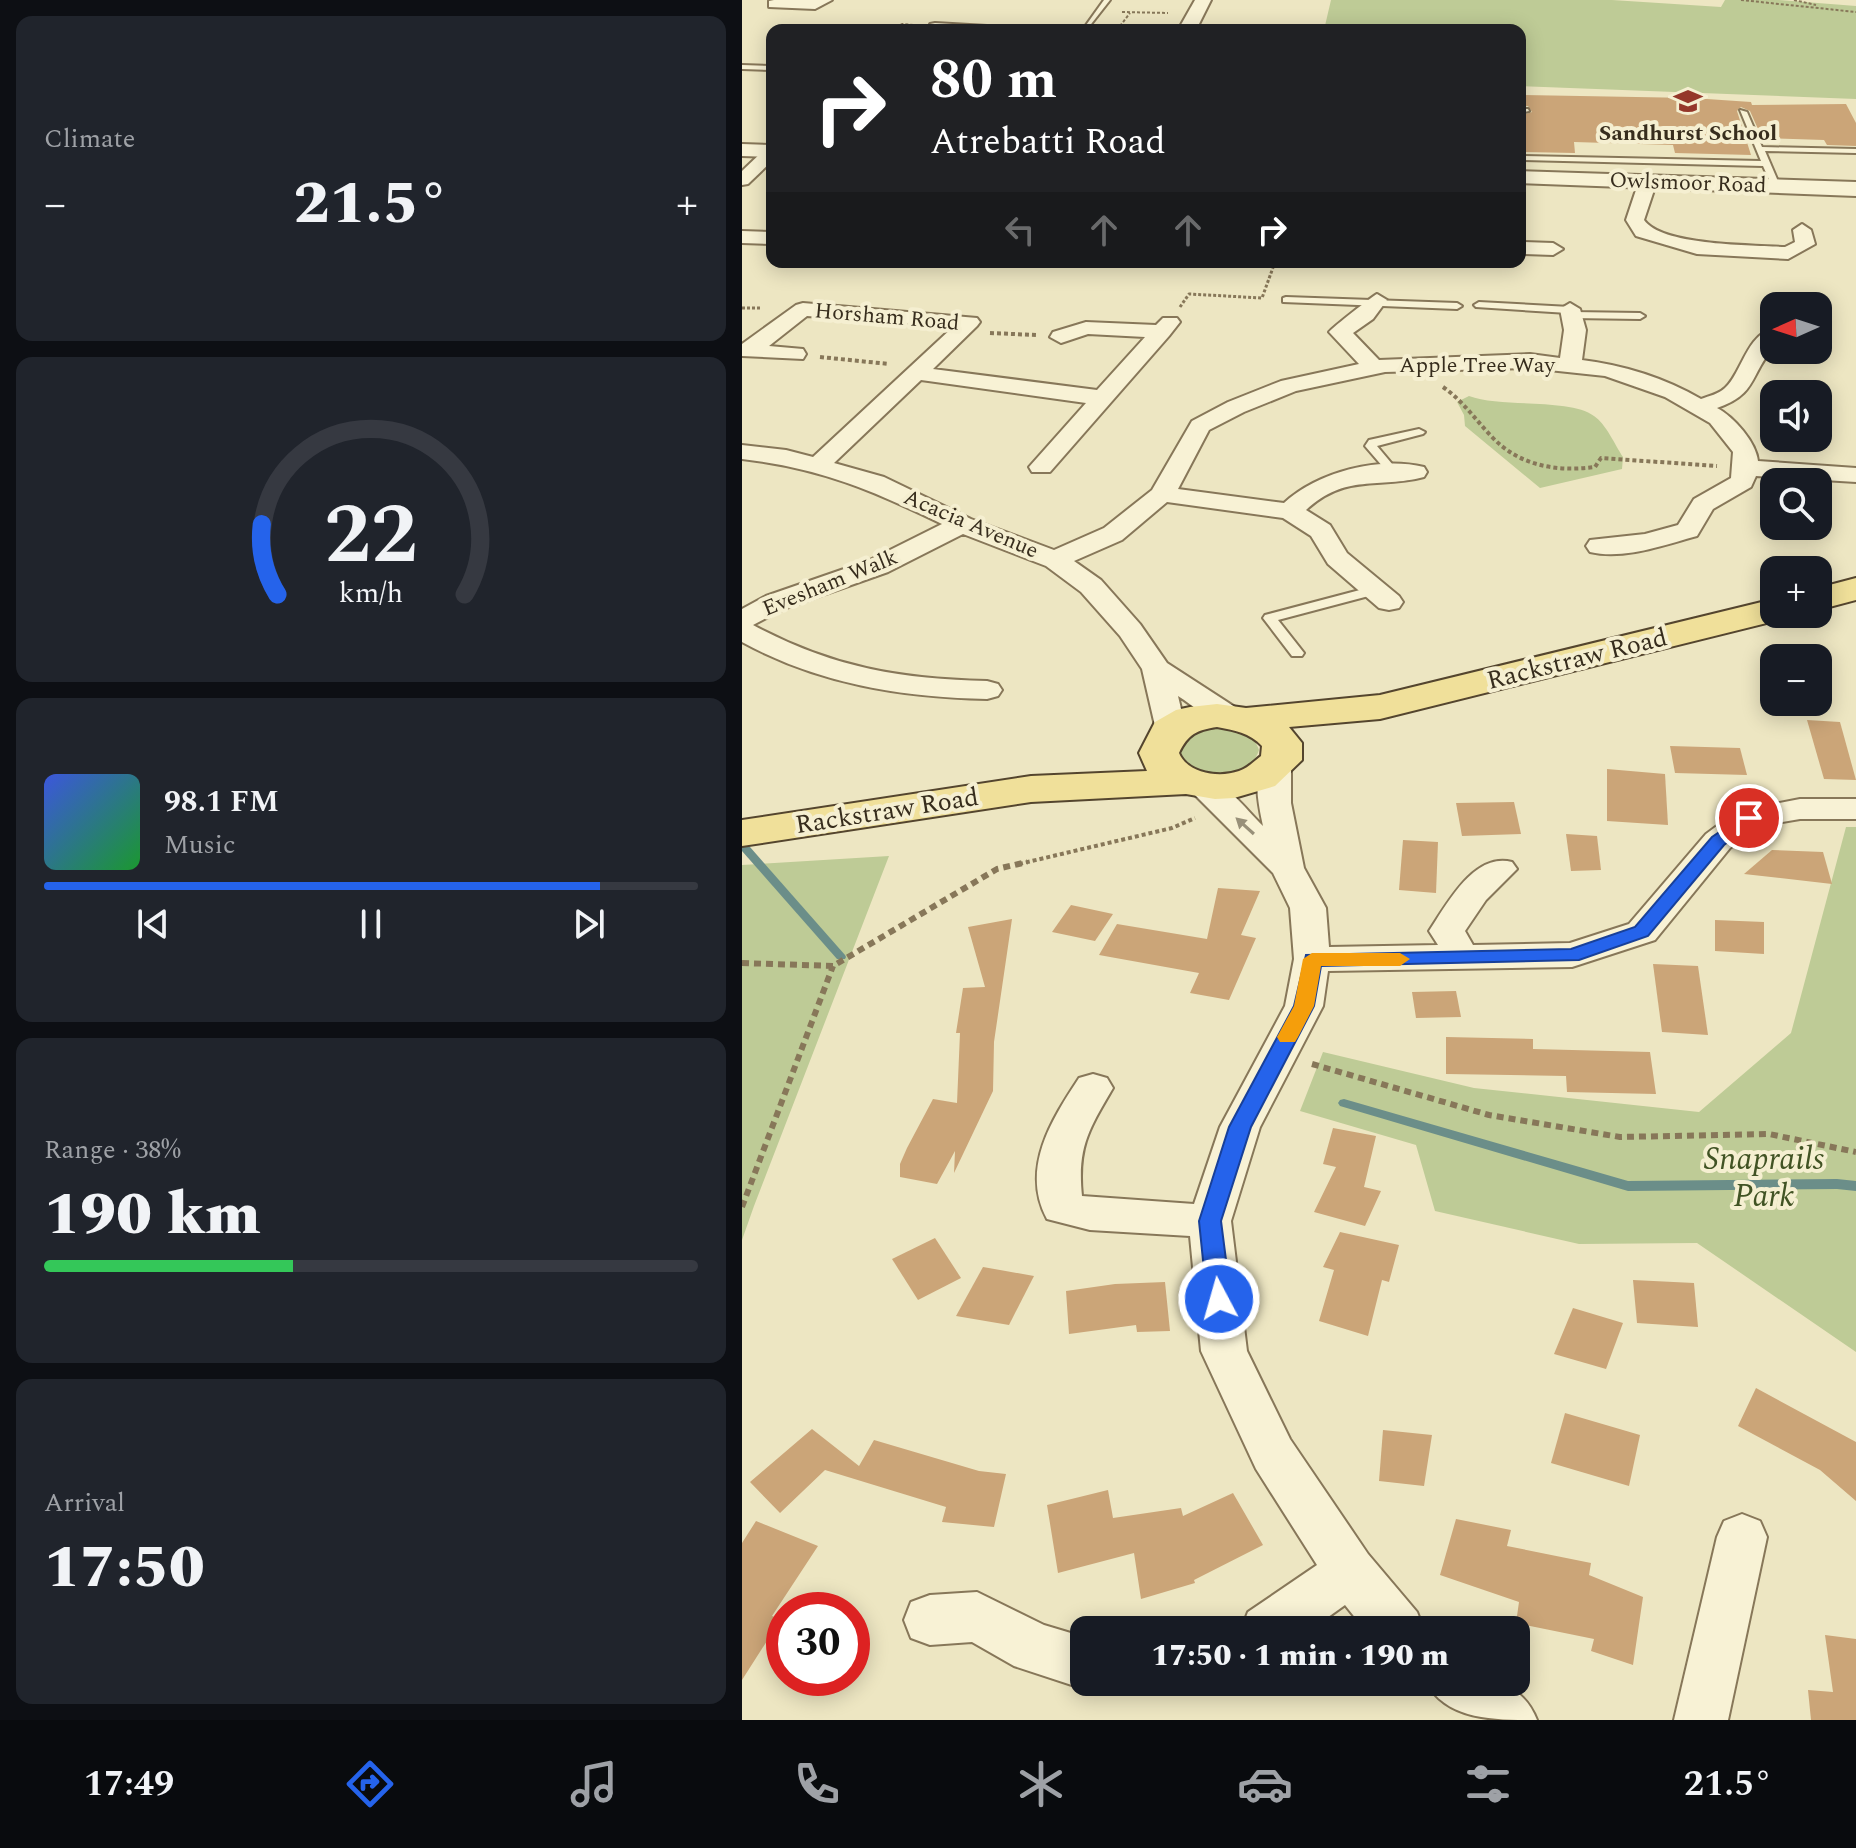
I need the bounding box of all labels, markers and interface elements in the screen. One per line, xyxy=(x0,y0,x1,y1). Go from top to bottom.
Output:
text: 80 m xyxy=(930,38,1057,123)
icon: right xyxy=(798,56,902,160)
school or university icon: Sandhurst School xyxy=(1673,86,1703,116)
text: Atrebatti Road xyxy=(930,115,1166,170)
place label: Sandhurst School xyxy=(1599,117,1777,150)
text: Climate xyxy=(44,119,135,159)
text: 21.5° xyxy=(294,158,448,250)
street label: Owlsmoor Road xyxy=(1609,164,1767,202)
text: − xyxy=(44,171,66,238)
text: + xyxy=(676,171,698,238)
icon: left xyxy=(998,208,1042,252)
icon: ahead xyxy=(1082,208,1126,252)
icon: ahead xyxy=(1166,208,1210,252)
icon: right xyxy=(1250,208,1294,252)
north arrow xyxy=(1760,292,1832,364)
map controls xyxy=(1760,292,1832,716)
street label: Horsham Road xyxy=(813,294,961,340)
street label: Apple Tree Way xyxy=(1399,349,1556,382)
button: sound xyxy=(1760,380,1832,452)
button: search xyxy=(1760,468,1832,540)
text: 22 xyxy=(324,473,418,600)
street label: Acacia Avenue xyxy=(898,481,1044,567)
street label: Evesham Walk xyxy=(757,541,903,625)
button: + xyxy=(1760,556,1832,628)
text: km/h xyxy=(339,572,403,615)
street label: Rackstraw Road xyxy=(1482,617,1672,701)
button: − xyxy=(1760,644,1832,716)
street label: Rackstraw Road xyxy=(792,777,982,845)
text: 98.1 FM xyxy=(164,779,279,825)
pin xyxy=(1715,784,1783,852)
icon: arrive xyxy=(1727,796,1771,840)
one-way arrow xyxy=(1236,817,1255,835)
text: Music xyxy=(164,825,235,865)
icon: previous xyxy=(131,902,175,946)
icon: pause xyxy=(349,902,393,946)
icon: next xyxy=(567,902,611,946)
text: Range · 38% xyxy=(44,1130,181,1170)
park label: Snaprails Park xyxy=(1704,1135,1824,1221)
text: 190 km xyxy=(44,1169,261,1261)
position arrow xyxy=(1177,1257,1261,1341)
text: Arrival xyxy=(44,1483,125,1523)
text: 17:50 xyxy=(44,1522,205,1614)
speed limit sign: 30 xyxy=(766,1592,870,1696)
text: 17:50 · 1 min · 190 m xyxy=(1151,1633,1449,1679)
icon: directions xyxy=(342,1756,398,1812)
icon: music xyxy=(566,1756,622,1812)
icon: phone xyxy=(789,1756,845,1812)
icon: climate xyxy=(1013,1756,1069,1812)
icon: car xyxy=(1237,1756,1293,1812)
icon: filters xyxy=(1460,1756,1516,1812)
text: 17:49 xyxy=(84,1757,174,1812)
text: 21.5° xyxy=(1684,1757,1772,1812)

